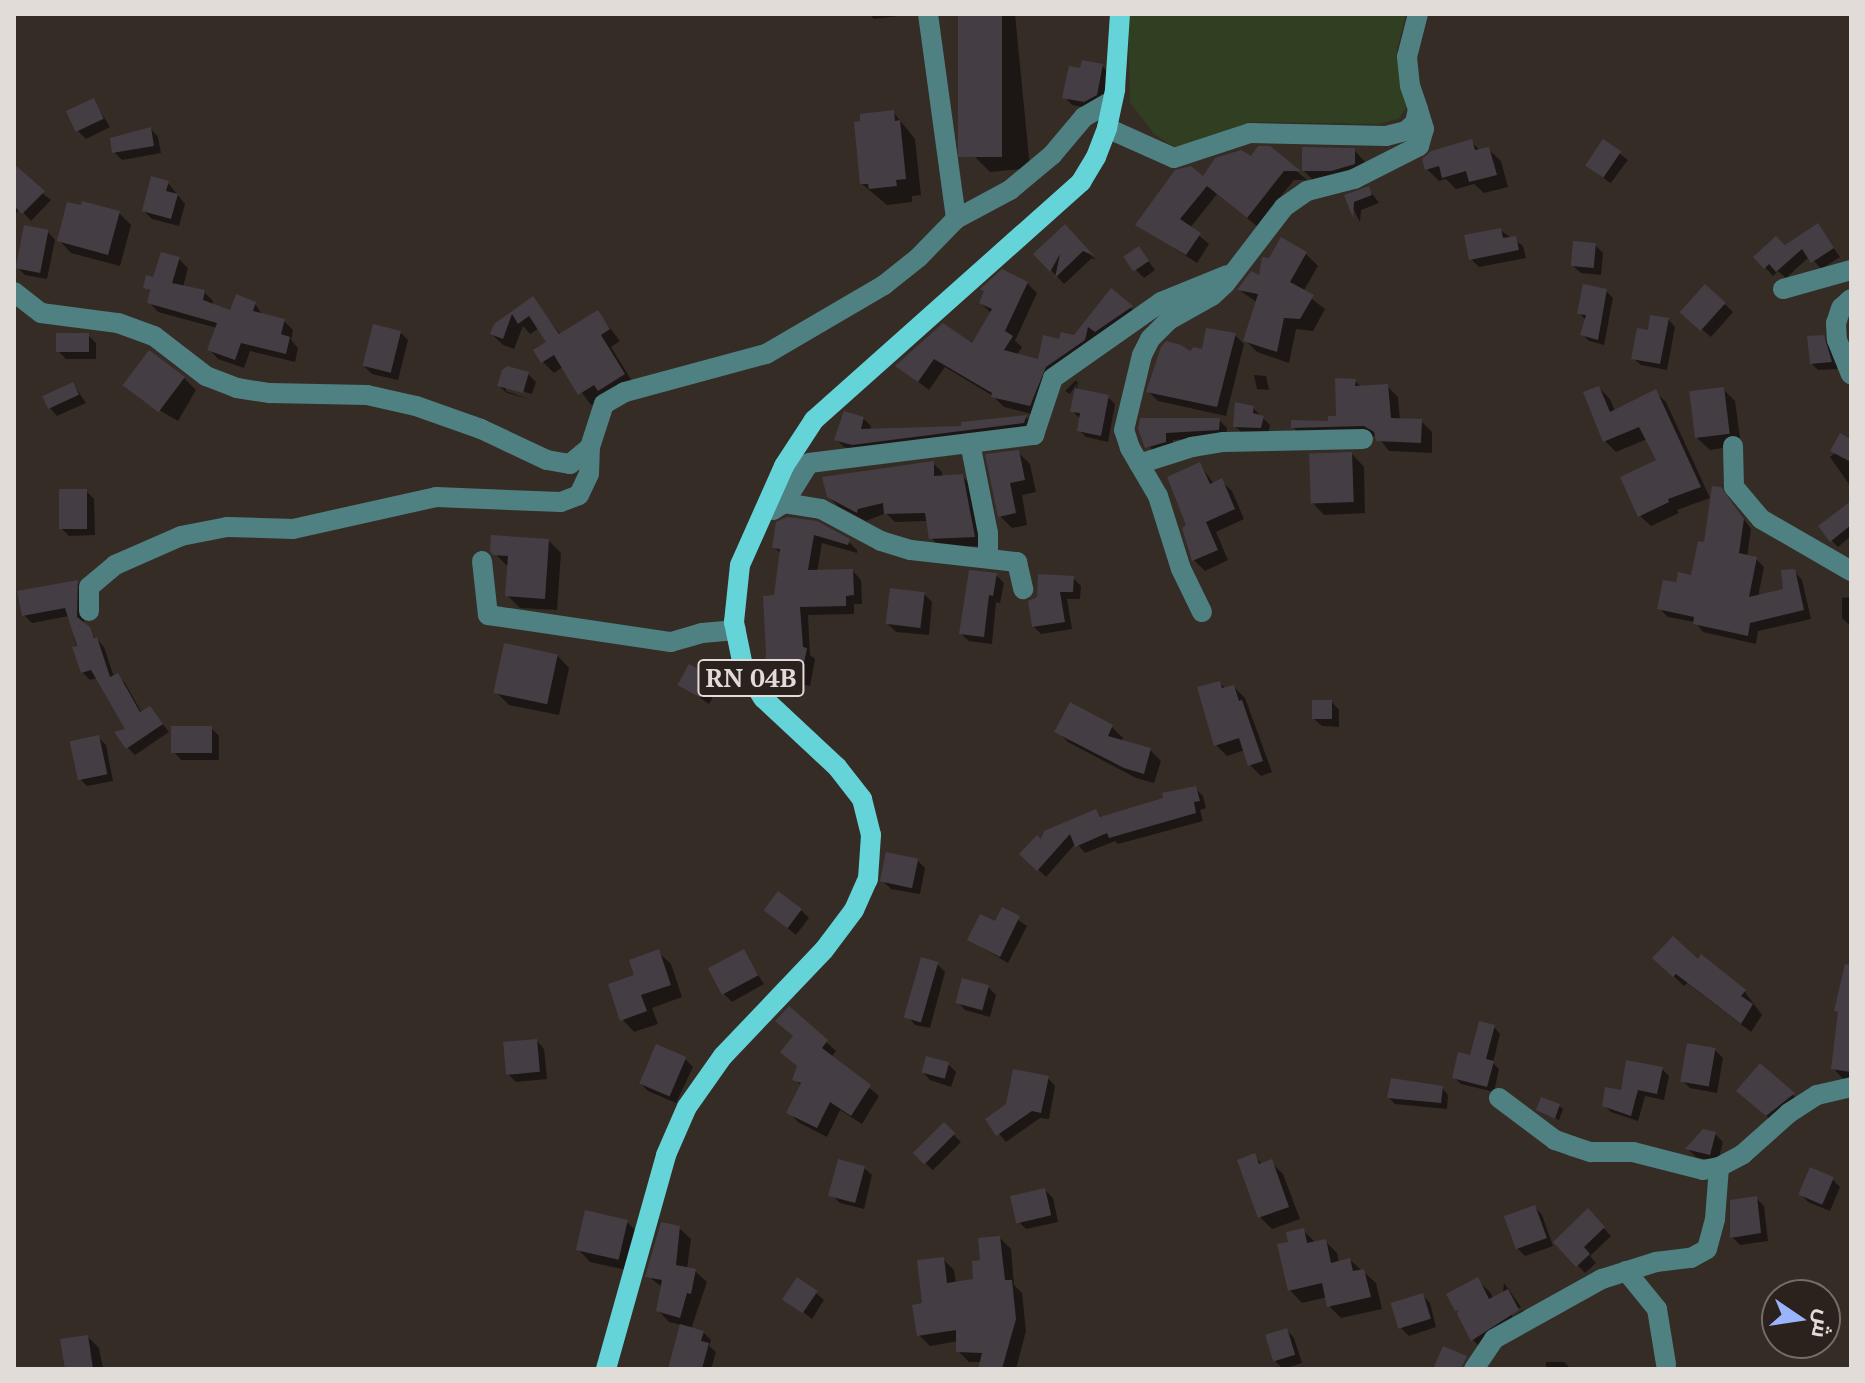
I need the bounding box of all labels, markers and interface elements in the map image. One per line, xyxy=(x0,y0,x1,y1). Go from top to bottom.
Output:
road number: RN 04B xyxy=(697,656,805,700)
north arrow xyxy=(1761,1279,1841,1359)
text: ش xyxy=(1806,1307,1840,1341)

